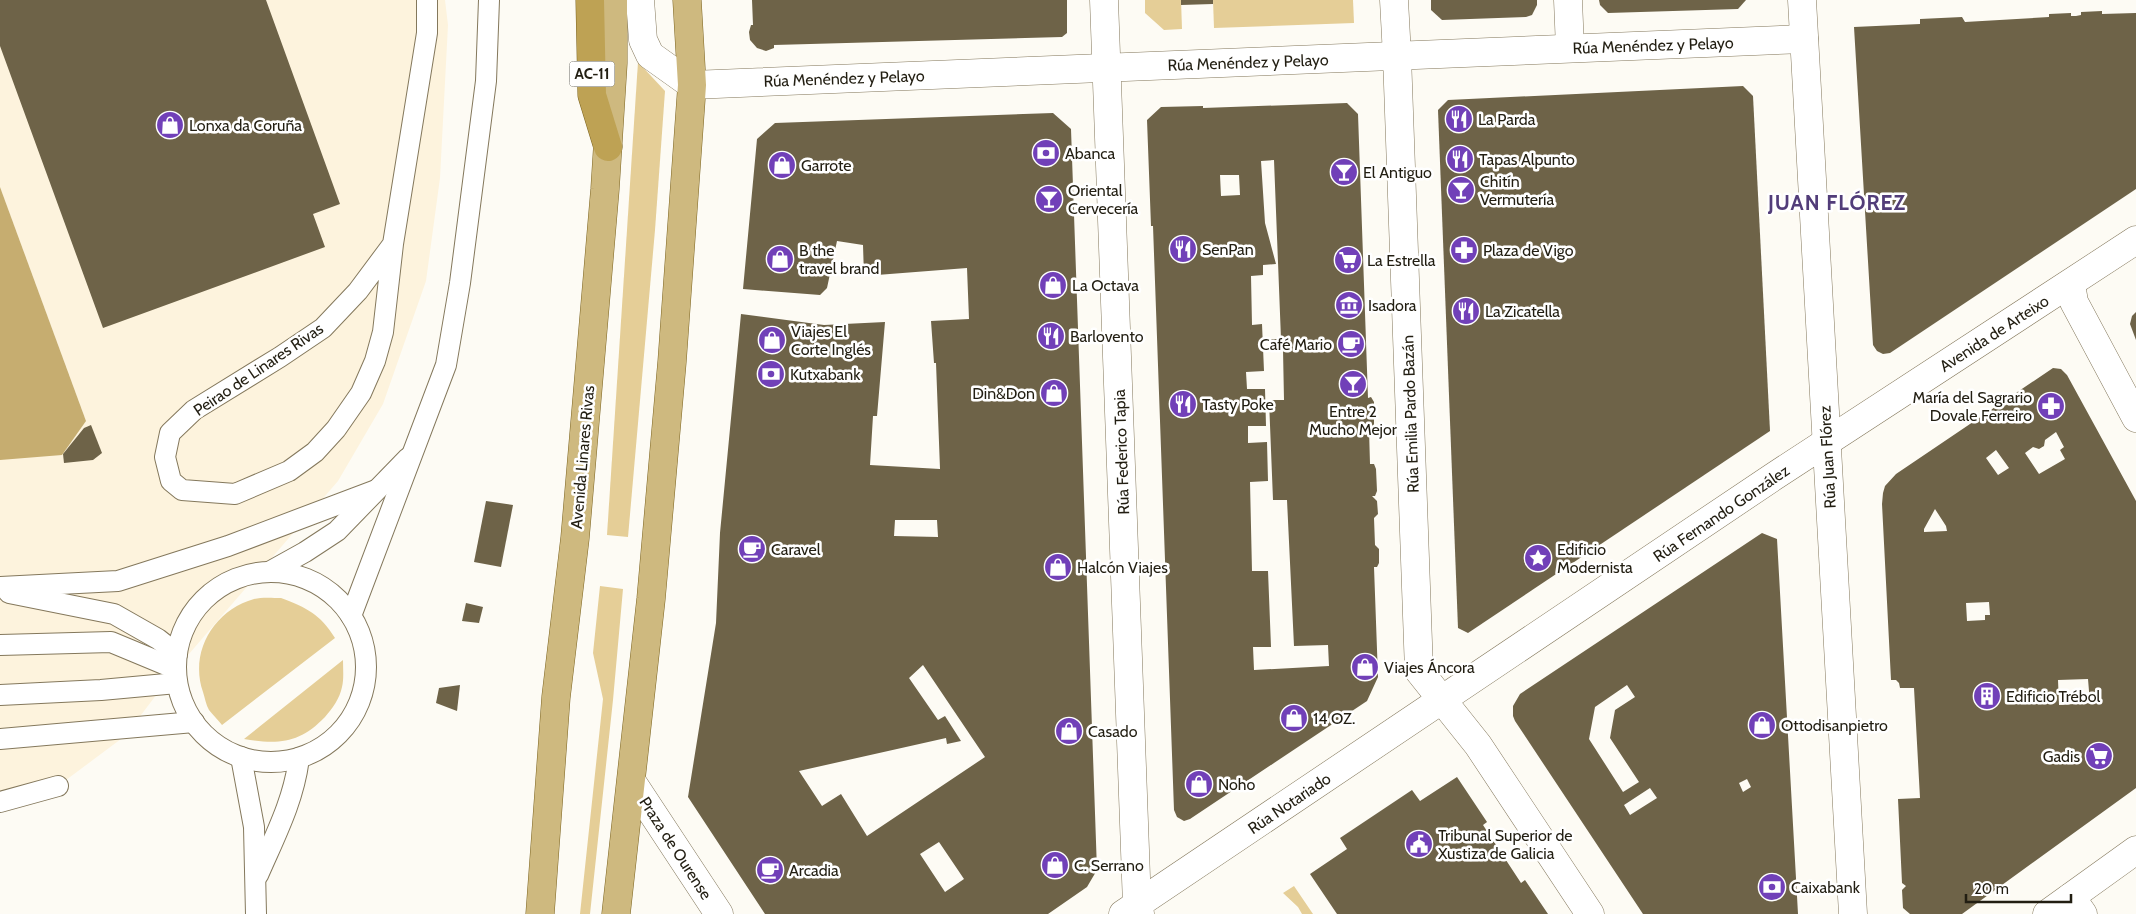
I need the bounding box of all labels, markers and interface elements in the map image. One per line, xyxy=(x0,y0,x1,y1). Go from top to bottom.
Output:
street label: Rúa Menéndez y Pelayo xyxy=(1572,33,1734,58)
street label: Rúa Menéndez y Pelayo xyxy=(1167,50,1329,75)
road number: AC-11 xyxy=(570,62,614,86)
street label: Rúa Menéndez y Pelayo xyxy=(763,66,925,91)
restaurant icon: La Parda xyxy=(1444,104,1474,134)
shop icon: Lonxa da Coruña xyxy=(155,110,185,140)
place label: La Parda xyxy=(1478,110,1536,129)
place label: Lonxa da Coruña xyxy=(189,116,302,135)
bank icon: Abanca xyxy=(1031,138,1061,168)
place label: Abanca xyxy=(1065,144,1116,163)
restaurant icon: Tapas Alpunto xyxy=(1445,144,1475,174)
shop icon: Garrote xyxy=(767,150,797,180)
place label: Tapas Alpunto xyxy=(1479,150,1575,169)
place label: Garrote xyxy=(801,156,852,175)
bar icon: El Antiguo xyxy=(1329,157,1359,187)
place label: El Antiguo xyxy=(1363,163,1432,182)
place label: Chitín Vermutería xyxy=(1480,172,1554,209)
bar icon: Chitín Vermutería xyxy=(1446,175,1476,205)
place label: Oriental Cervecería xyxy=(1068,181,1139,218)
bar icon: Oriental Cervecería xyxy=(1034,184,1064,214)
district label: JUAN FLÓREZ xyxy=(1767,190,1906,215)
restaurant icon: SenPan xyxy=(1168,234,1198,264)
pharmacy icon: Plaza de Vigo xyxy=(1449,235,1479,265)
place label: SenPan xyxy=(1202,240,1254,259)
place label: B the travel brand xyxy=(799,241,879,278)
place label: Plaza de Vigo xyxy=(1483,241,1574,260)
shop icon: B the travel brand xyxy=(765,244,795,274)
supermarket icon: La Estrella xyxy=(1333,245,1363,275)
place label: La Estrella xyxy=(1367,251,1436,270)
shop icon: La Octava xyxy=(1038,270,1068,300)
place label: La Octava xyxy=(1072,276,1139,295)
museum icon: Isadora xyxy=(1334,290,1364,320)
street label: Avenida de Arteixo xyxy=(1936,291,2053,376)
place label: Isadora xyxy=(1368,296,1417,315)
restaurant icon: La Zicatella xyxy=(1451,296,1481,326)
place label: La Zicatella xyxy=(1485,302,1560,321)
street label: Peirao de Linares Rivas xyxy=(190,319,327,420)
restaurant icon: Barlovento xyxy=(1036,321,1066,351)
place label: Viajes El Corte Inglés xyxy=(791,322,871,359)
shop icon: Viajes El Corte Inglés xyxy=(757,325,787,355)
place label: Barlovento xyxy=(1070,327,1144,346)
cafe icon: Café Mario xyxy=(1336,329,1366,359)
place label: Café Mario xyxy=(1260,335,1332,354)
street label: Rúa Emilia Pardo Bazán xyxy=(1398,335,1423,493)
bank icon: Kutxabank xyxy=(756,359,786,389)
place label: Kutxabank xyxy=(790,365,861,384)
bar icon: Entre 2 Mucho Mejor xyxy=(1338,369,1368,399)
shop icon: Din&Don xyxy=(1039,378,1069,408)
street label: Avenida Linares Rivas xyxy=(567,384,598,530)
place label: Din&Don xyxy=(972,384,1035,403)
place label: María del Sagrario Dovale Ferreiro xyxy=(1912,388,2032,425)
street label: Rúa Federico Tapia xyxy=(1110,389,1133,515)
restaurant icon: Tasty Poke xyxy=(1168,389,1198,419)
pharmacy icon: María del Sagrario Dovale Ferreiro xyxy=(2036,391,2066,421)
place label: Tasty Poke xyxy=(1202,395,1274,414)
place label: Entre 2 Mucho Mejor xyxy=(1309,402,1398,439)
street label: Rúa Juan Flórez xyxy=(1815,405,1840,509)
street label: Rúa Fernando González xyxy=(1650,461,1793,566)
cafe icon: Caravel xyxy=(737,534,767,564)
place label: Caravel xyxy=(771,540,821,559)
place label: Edificio Modernista xyxy=(1557,540,1633,577)
place icon: Edificio Modernista xyxy=(1523,543,1553,573)
shop icon: Halcón Viajes xyxy=(1043,552,1073,582)
place label: Halcón Viajes xyxy=(1077,558,1168,577)
shop icon: Viajes Áncora xyxy=(1350,652,1380,682)
place label: Viajes Áncora xyxy=(1384,658,1475,677)
building icon: Edificio Trébol xyxy=(1972,681,2002,711)
place label: Edificio Trébol xyxy=(2006,687,2100,706)
shop icon: 14 OZ. xyxy=(1279,703,1309,733)
place label: 14 OZ. xyxy=(1313,709,1355,728)
shop icon: Ottodisanpietro xyxy=(1747,710,1777,740)
shop icon: Casado xyxy=(1054,716,1084,746)
place label: Ottodisanpietro xyxy=(1781,716,1888,735)
place label: Casado xyxy=(1088,722,1138,741)
supermarket icon: Gadis xyxy=(2084,741,2114,771)
place label: Gadis xyxy=(2043,747,2080,766)
shop icon: Noho xyxy=(1184,769,1214,799)
street label: Rúa Notariado xyxy=(1244,769,1334,838)
place label: Noho xyxy=(1218,775,1256,794)
street label: Praza de Ourense xyxy=(635,793,716,903)
place label: Tribunal Superior de Xustiza de Galicia xyxy=(1438,826,1573,863)
public building icon: Tribunal Superior de Xustiza de Galicia xyxy=(1404,829,1434,859)
shop icon: C. Serrano xyxy=(1040,850,1070,880)
cafe icon: Arcadia xyxy=(755,855,785,885)
place label: C. Serrano xyxy=(1074,856,1144,875)
place label: Arcadia xyxy=(789,861,839,880)
bank icon: Caixabank xyxy=(1757,872,1787,902)
scale bar xyxy=(1966,872,2071,904)
place label: Caixabank xyxy=(1791,878,1861,897)
text: 20 m xyxy=(1974,880,2009,898)

